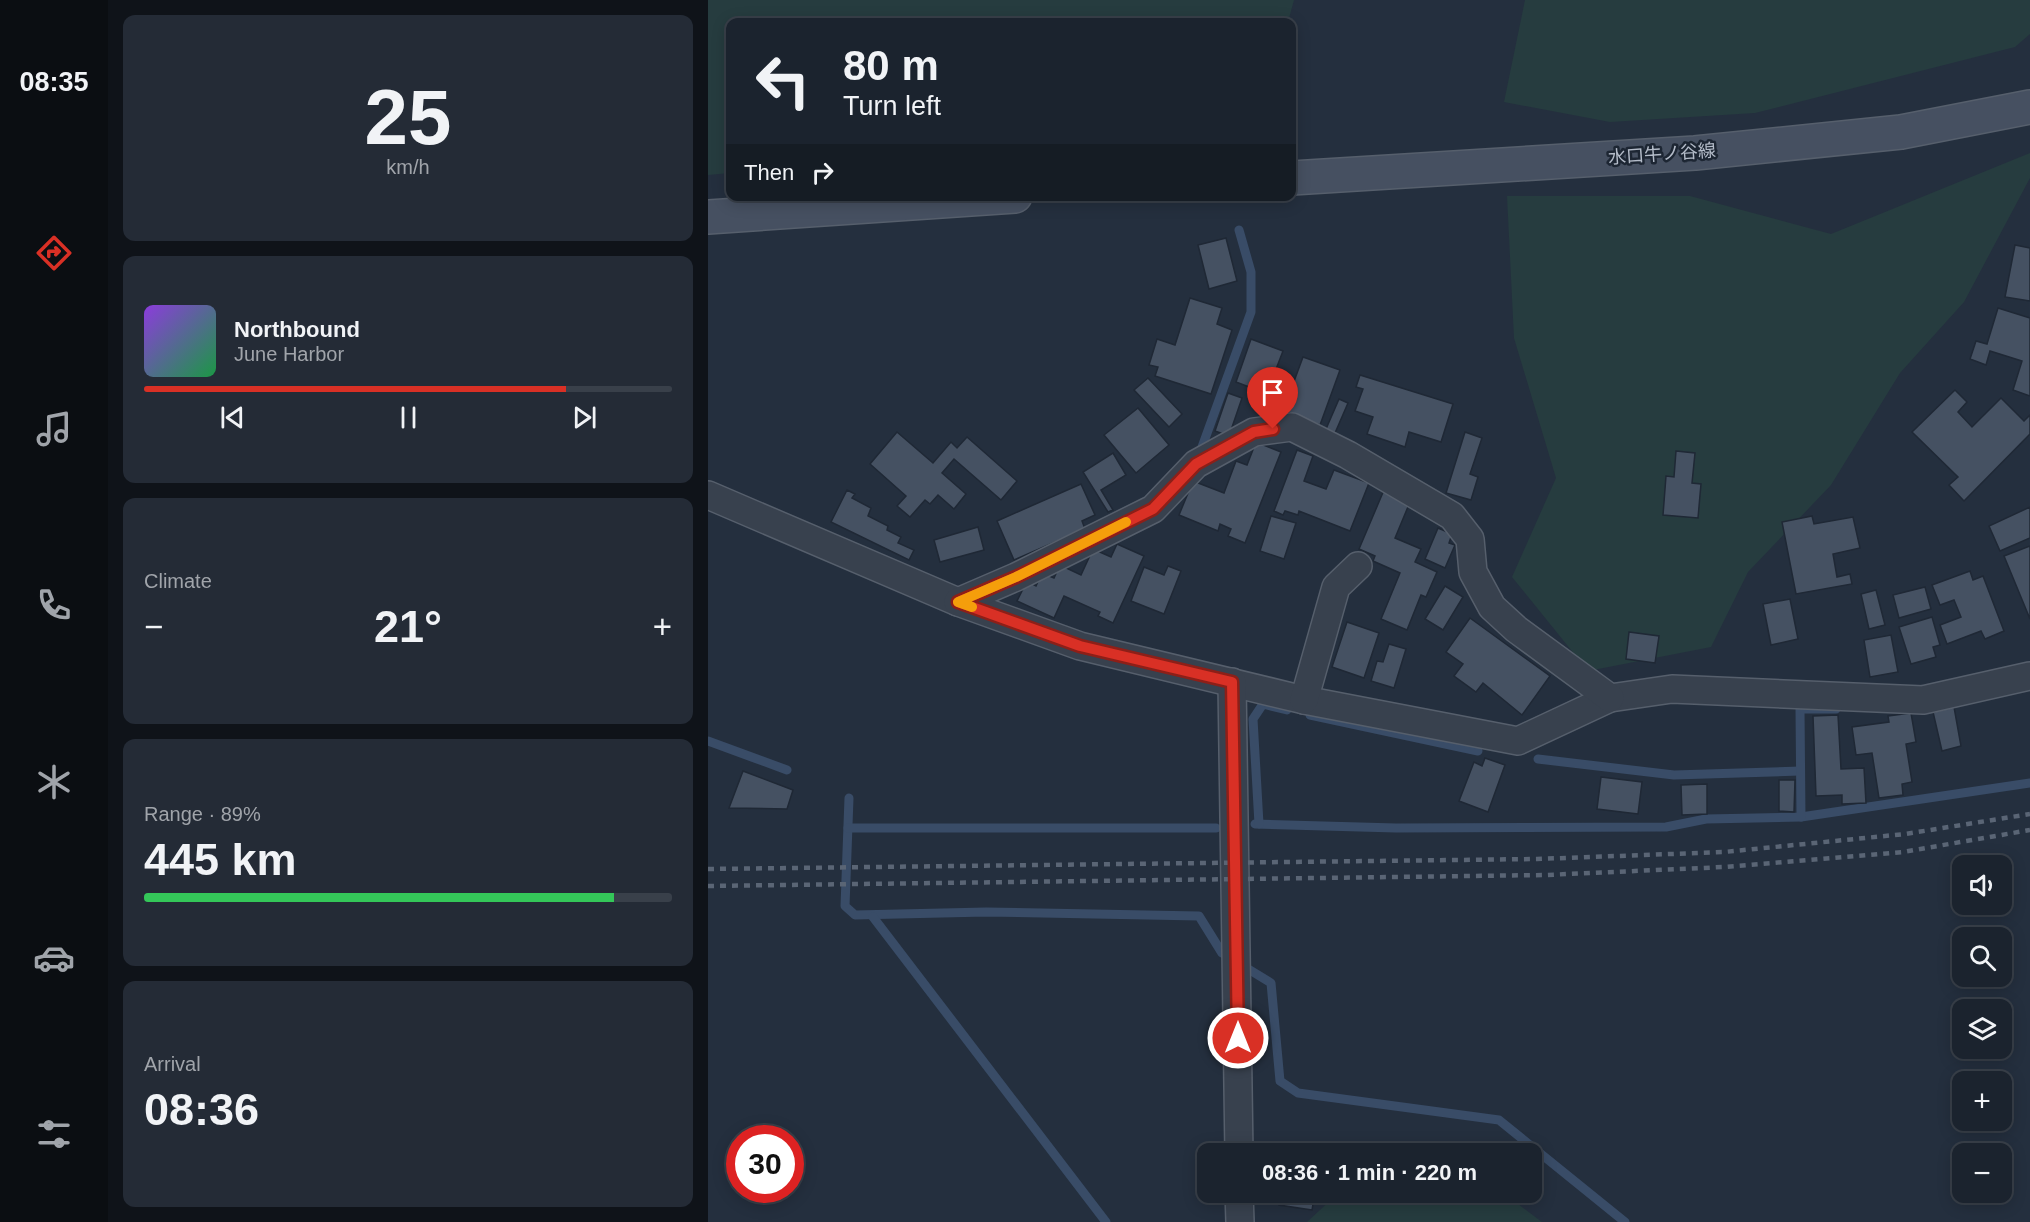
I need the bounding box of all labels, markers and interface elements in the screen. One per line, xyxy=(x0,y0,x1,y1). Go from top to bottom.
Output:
icon: left xyxy=(744,42,822,120)
text: 80 m xyxy=(843,42,939,89)
text: 08:35 xyxy=(19,67,89,97)
text: 25 xyxy=(365,73,451,161)
text: Turn left xyxy=(843,91,941,121)
street label: 水口牛ノ谷線 xyxy=(1607,140,1717,168)
text: km/h xyxy=(386,156,430,178)
icon: right xyxy=(806,156,839,189)
text: Then xyxy=(744,160,794,185)
icon: directions xyxy=(33,232,75,274)
text: Northbound xyxy=(234,317,360,342)
text: June Harbor xyxy=(234,343,344,365)
pin xyxy=(1247,367,1298,429)
icon: arrive xyxy=(1256,376,1289,409)
icon: previous xyxy=(216,401,249,434)
icon: pause xyxy=(392,401,425,434)
icon: next xyxy=(568,401,601,434)
icon: music xyxy=(33,408,75,450)
text: Climate xyxy=(144,570,212,592)
icon: phone xyxy=(33,584,75,626)
text: 21° xyxy=(374,601,442,652)
text: − xyxy=(144,608,163,645)
text: + xyxy=(653,608,672,645)
icon: climate xyxy=(33,761,75,803)
text: Range · 89% xyxy=(144,803,261,825)
text: 445 km xyxy=(144,834,297,885)
map controls xyxy=(1952,855,2012,1203)
button: sound xyxy=(1952,855,2012,915)
button: search xyxy=(1952,927,2012,987)
icon: car xyxy=(33,937,75,979)
button: layers xyxy=(1952,999,2012,1059)
position arrow xyxy=(1206,1006,1270,1070)
text: Arrival xyxy=(144,1053,201,1075)
button: + xyxy=(1952,1071,2012,1131)
text: 08:36 xyxy=(144,1084,259,1135)
icon: filters xyxy=(33,1113,75,1155)
speed limit sign: 30 xyxy=(726,1125,804,1203)
button: − xyxy=(1952,1143,2012,1203)
text: 08:36 · 1 min · 220 m xyxy=(1262,1160,1477,1185)

